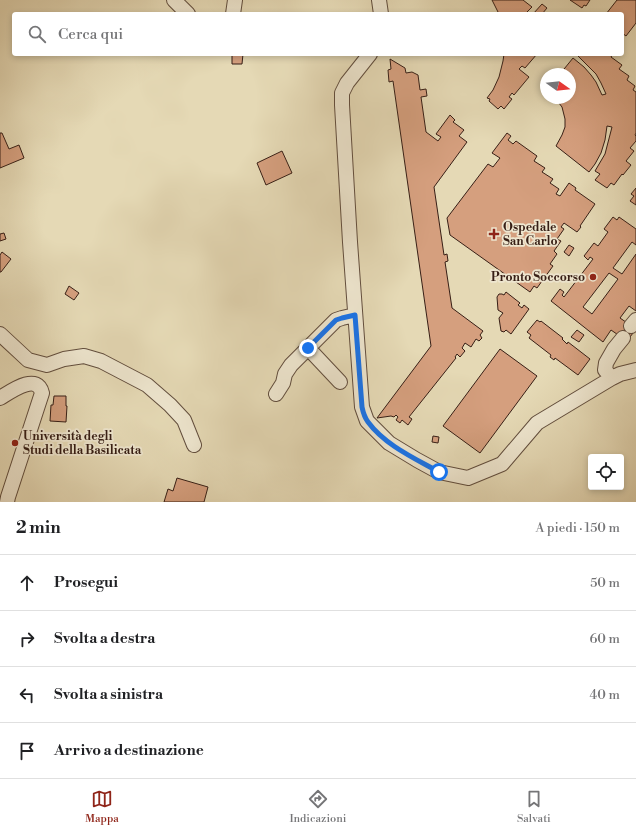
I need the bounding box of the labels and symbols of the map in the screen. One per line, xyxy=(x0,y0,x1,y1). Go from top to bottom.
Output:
north arrow xyxy=(540,68,576,104)
place label: Ospedale San Carlo xyxy=(503,220,557,249)
marker: Ospedale San Carlo xyxy=(488,228,500,240)
place label: Pronto Soccorso xyxy=(491,270,585,285)
marker: Pronto Soccorso xyxy=(588,272,598,282)
route end xyxy=(299,339,317,357)
place label: Università degli Studi della Basilicata xyxy=(23,429,142,458)
marker: Università degli Studi della Basilicata xyxy=(10,438,20,448)
route start xyxy=(430,463,448,481)

